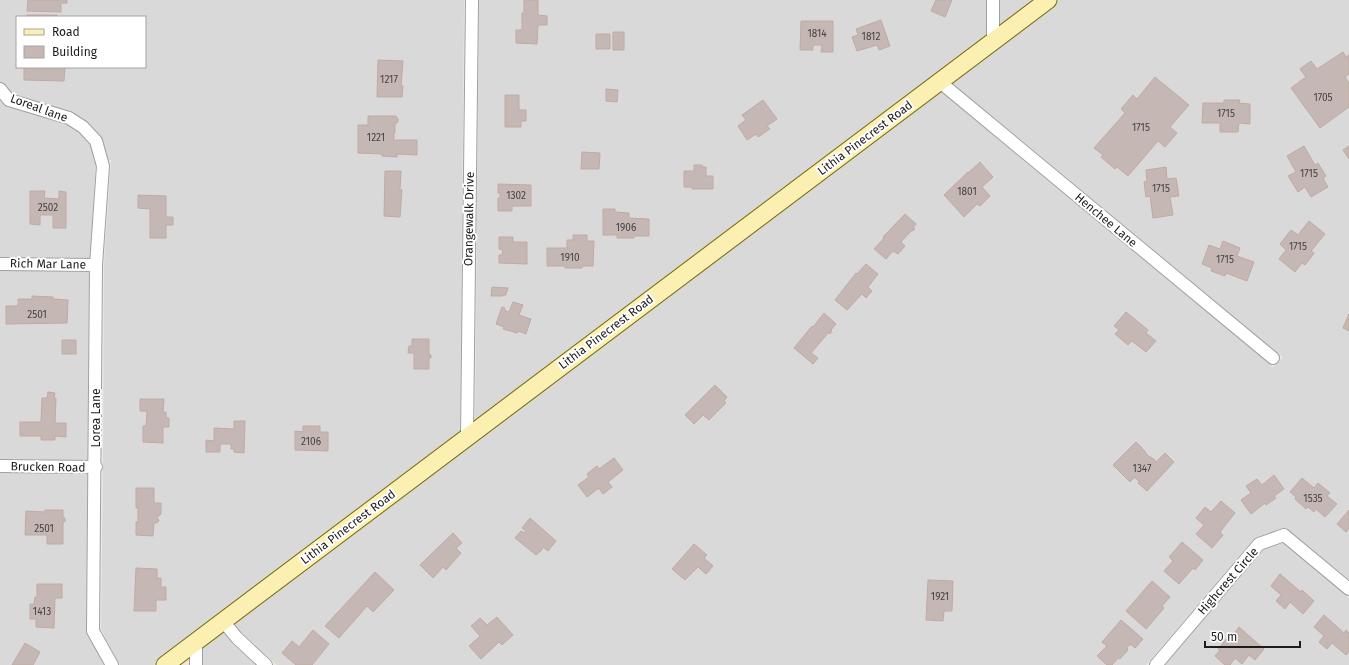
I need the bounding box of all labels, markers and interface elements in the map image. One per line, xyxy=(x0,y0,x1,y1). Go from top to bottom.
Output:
legend xyxy=(16,16,146,68)
text: Road xyxy=(52,25,80,39)
house number: 1814 xyxy=(807,28,827,40)
house number: 1812 xyxy=(862,31,880,43)
text: Building xyxy=(52,45,98,59)
house number: 1217 xyxy=(380,74,398,86)
street label: Loreal lane xyxy=(8,91,70,125)
house number: 1705 xyxy=(1313,92,1333,104)
street label: Lithia Pinecrest Road xyxy=(815,98,915,178)
house number: 1715 xyxy=(1217,108,1235,120)
house number: 1715 xyxy=(1132,122,1150,134)
house number: 1221 xyxy=(367,132,385,144)
house number: 1715 xyxy=(1300,168,1318,180)
street label: Orangewalk Drive xyxy=(461,172,477,266)
house number: 1715 xyxy=(1152,183,1170,195)
house number: 1801 xyxy=(957,186,977,198)
house number: 1302 xyxy=(506,190,526,202)
street label: Henchee Lane xyxy=(1072,190,1140,250)
house number: 2502 xyxy=(38,202,58,214)
house number: 1906 xyxy=(616,222,636,234)
house number: 1715 xyxy=(1289,241,1307,253)
house number: 1910 xyxy=(560,252,580,264)
house number: 1715 xyxy=(1216,254,1234,266)
street label: Rich Mar Lane xyxy=(10,256,86,272)
street label: Lithia Pinecrest Road xyxy=(556,292,656,372)
house number: 2501 xyxy=(27,309,47,321)
street label: Lorea Lane xyxy=(89,388,103,448)
house number: 2106 xyxy=(301,436,321,448)
street label: Brucken Road xyxy=(10,459,86,475)
house number: 1347 xyxy=(1133,463,1152,475)
street label: Lithia Pinecrest Road xyxy=(298,487,398,567)
house number: 1535 xyxy=(1303,493,1323,505)
house number: 2501 xyxy=(34,523,54,535)
street label: Highcrest Circle xyxy=(1195,544,1261,618)
house number: 1921 xyxy=(931,591,949,603)
house number: 1413 xyxy=(33,606,51,618)
scale bar xyxy=(1205,623,1300,649)
text: 50 m xyxy=(1211,630,1237,644)

